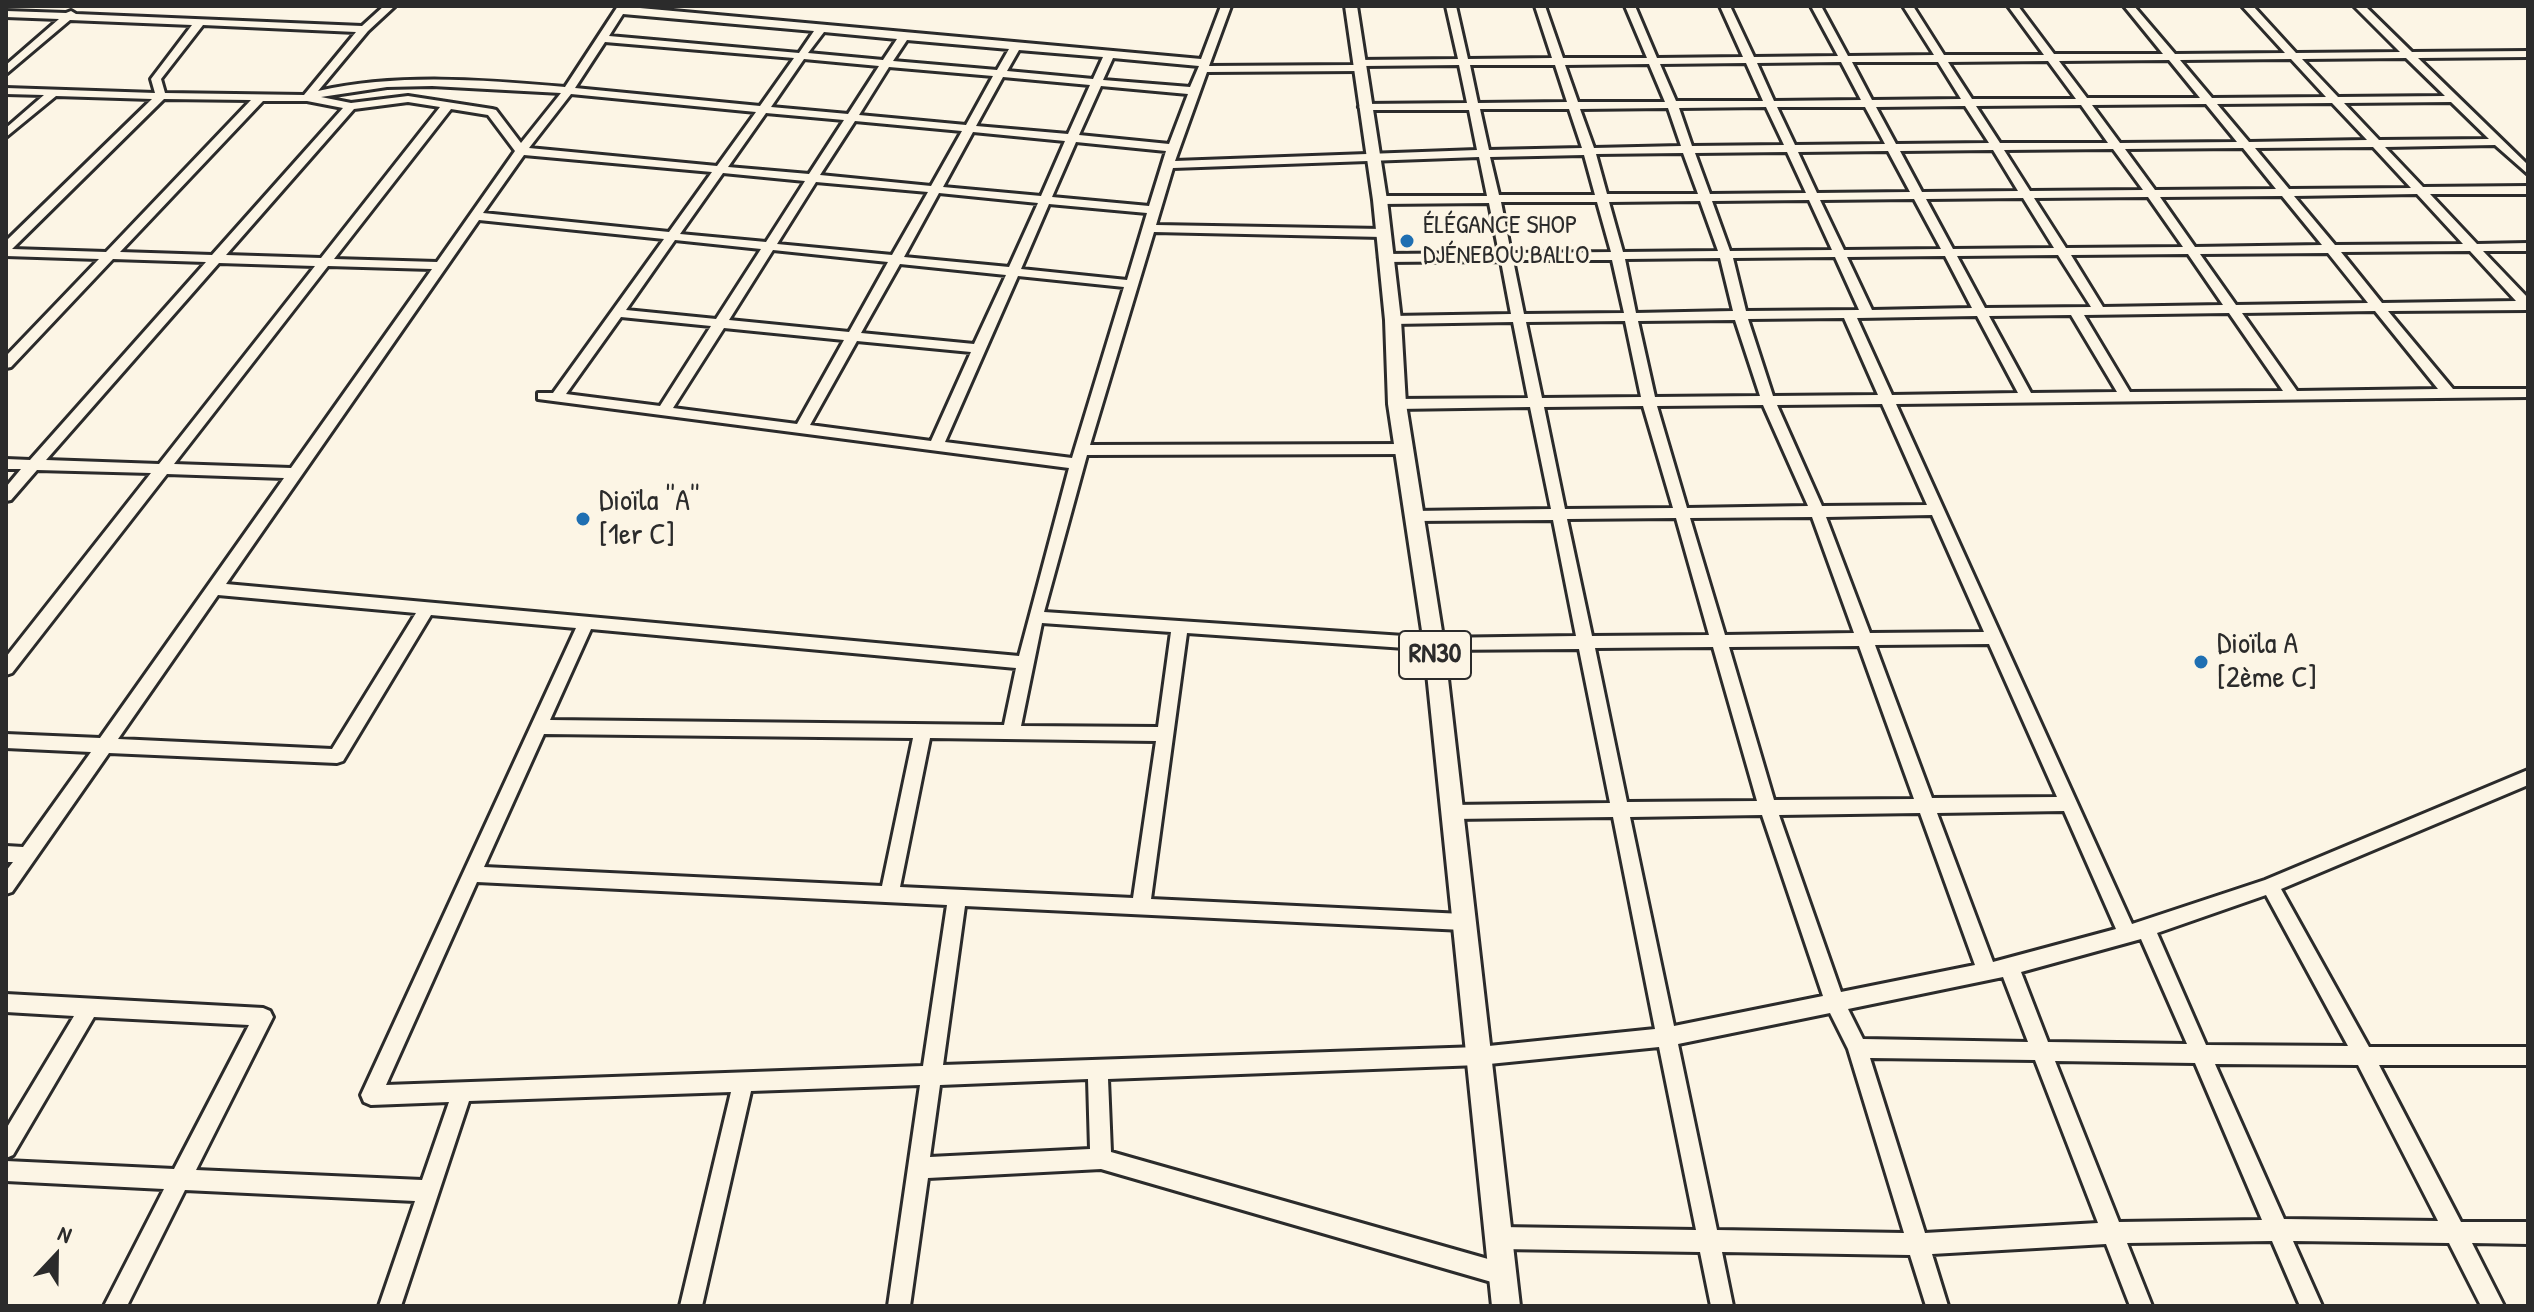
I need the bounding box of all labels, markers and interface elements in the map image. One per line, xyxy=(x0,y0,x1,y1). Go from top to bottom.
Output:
place label: ÉLÉGANCE SHOP DJÉNEBOU BALLO xyxy=(1423,210,1589,272)
marker: ÉLÉGANCE SHOP DJÉNEBOU BALLO xyxy=(1398,232,1416,250)
place label: Dioïla ''A'' [1er C] xyxy=(599,484,700,554)
marker: Dioïla ''A'' [1er C] xyxy=(574,510,592,528)
place label: Dioïla A [2ème C] xyxy=(2217,627,2317,698)
road number: RN30 xyxy=(1399,631,1471,679)
marker: Dioïla A [2ème C] xyxy=(2192,653,2210,671)
north arrow xyxy=(16,1216,96,1296)
text: N xyxy=(54,1218,76,1250)

